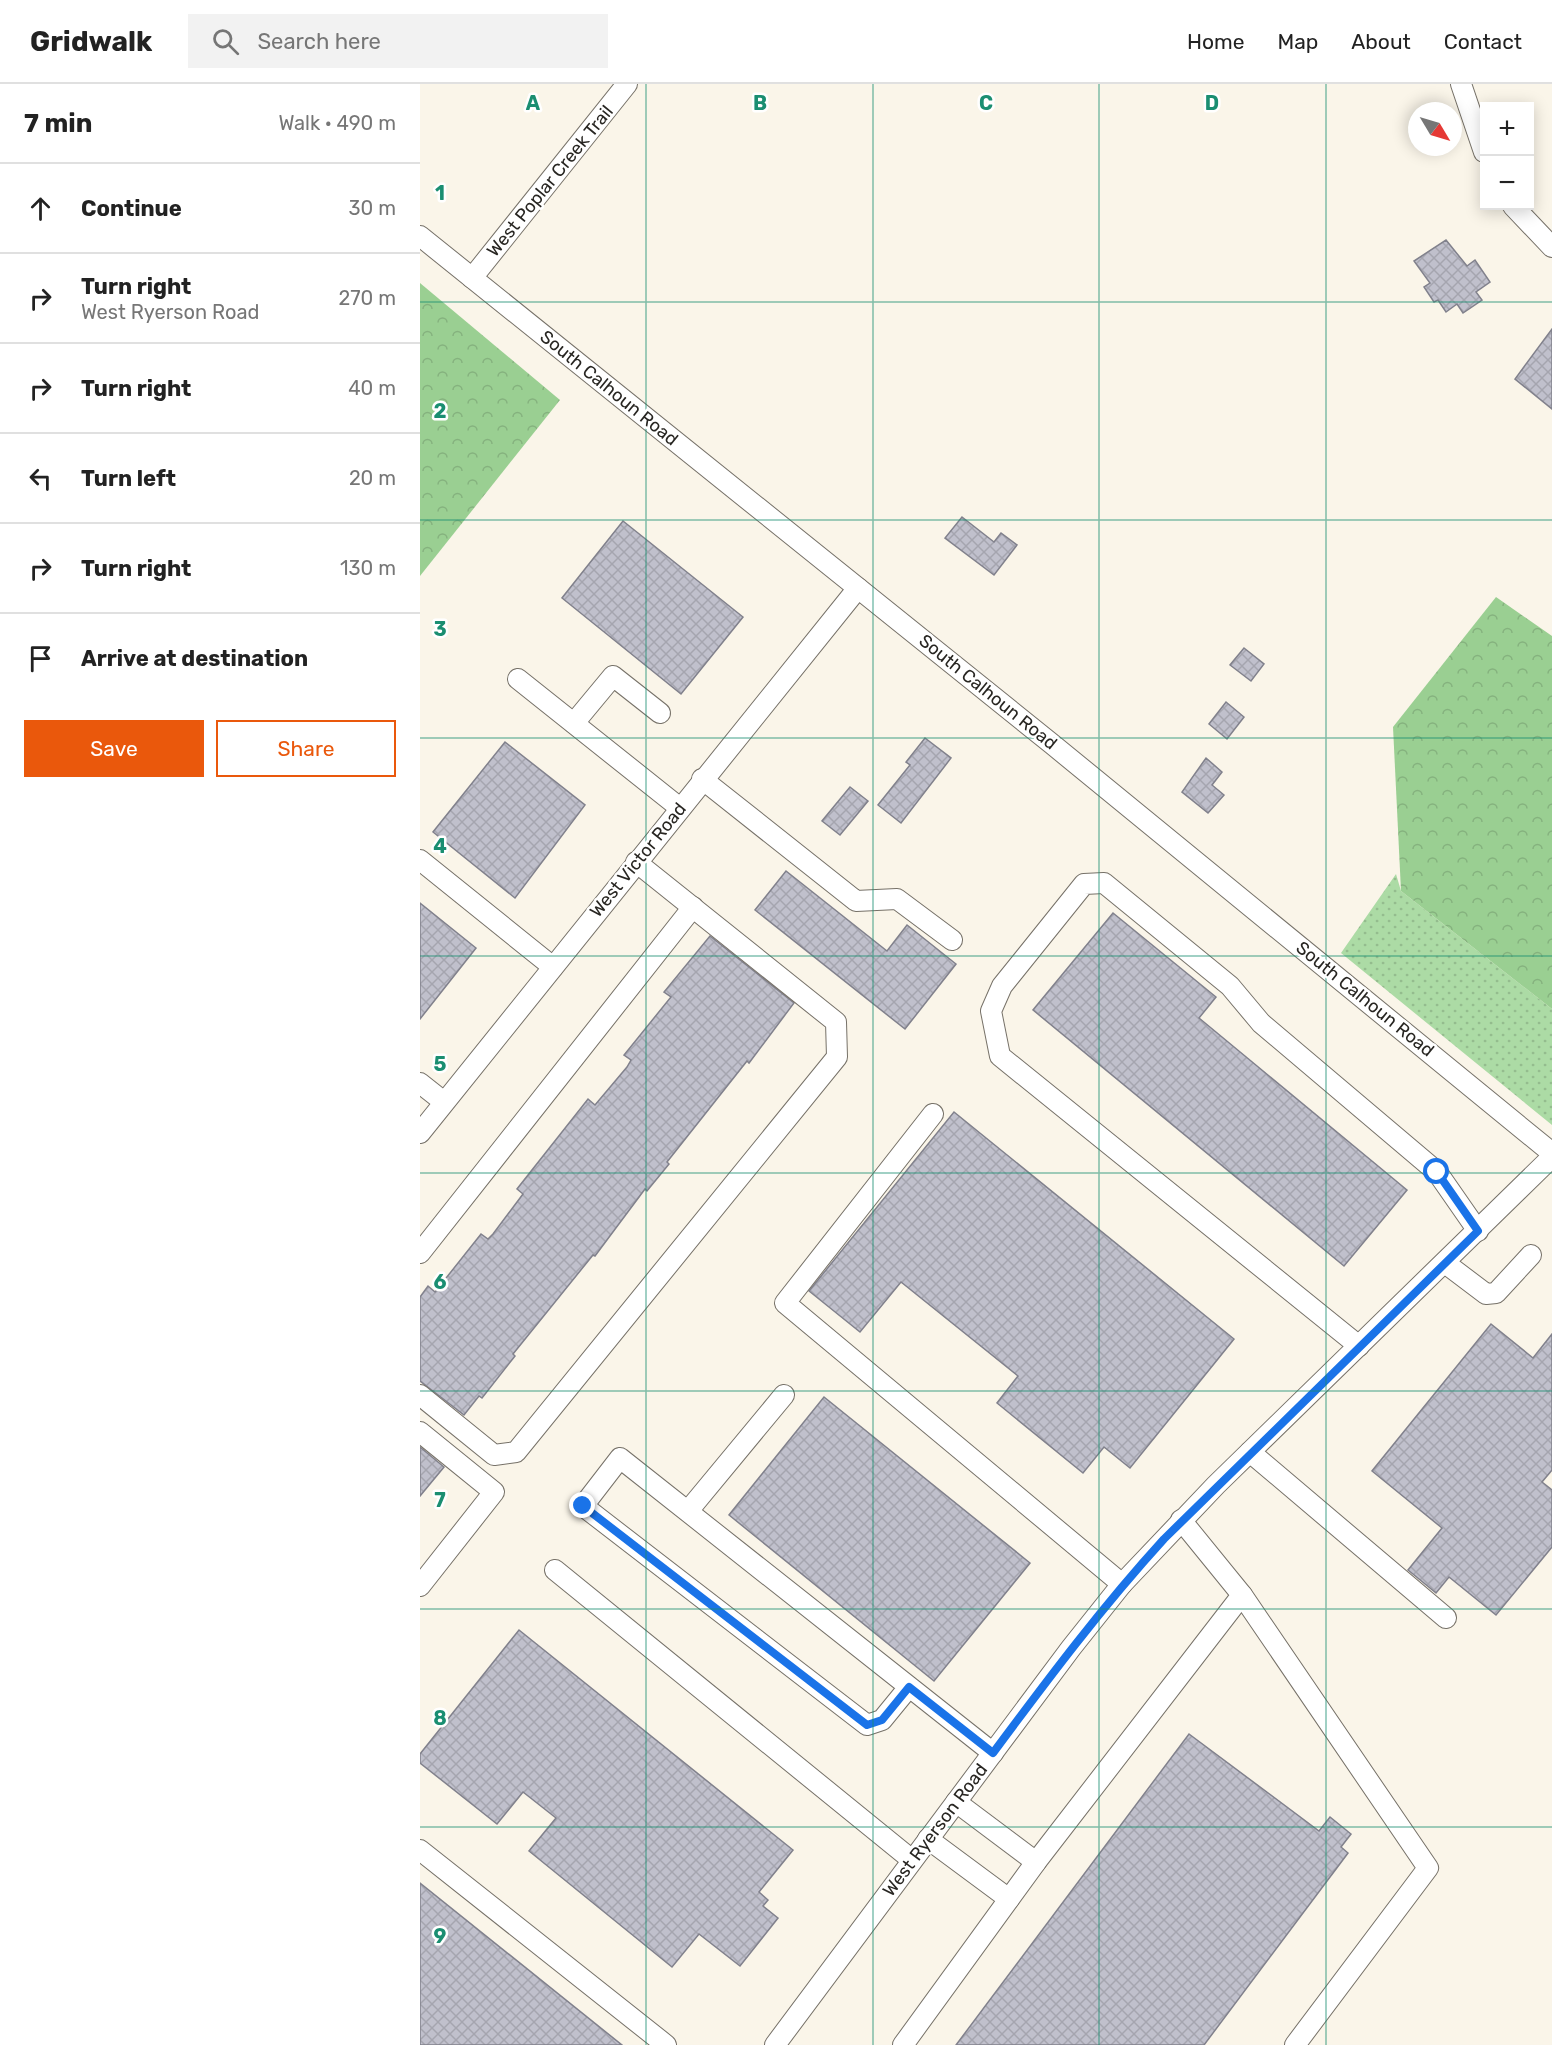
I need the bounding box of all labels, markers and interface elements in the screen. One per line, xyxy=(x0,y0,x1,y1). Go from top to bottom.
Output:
search box xyxy=(188,14,608,68)
text: Gridwalk xyxy=(30,25,152,58)
icon: search xyxy=(209,25,242,58)
text: Search here xyxy=(257,28,381,55)
text: Home xyxy=(1187,29,1244,54)
text: Map xyxy=(1277,29,1318,54)
text: About xyxy=(1351,29,1411,54)
text: Contact xyxy=(1444,29,1522,54)
text: A xyxy=(526,91,541,115)
text: B xyxy=(753,91,767,115)
text: C xyxy=(979,91,993,115)
text: D xyxy=(1205,91,1219,115)
street label: West Poplar Creek Trail xyxy=(482,101,618,261)
north arrow xyxy=(1408,102,1462,156)
map controls xyxy=(1480,102,1534,210)
button: + xyxy=(1480,102,1534,156)
text: 7 min xyxy=(24,108,92,139)
text: Walk · 490 m xyxy=(278,111,396,135)
button: − xyxy=(1480,156,1534,210)
text: 1 xyxy=(435,181,445,205)
icon: ahead xyxy=(24,192,57,225)
text: Continue xyxy=(81,195,182,222)
text: 30 m xyxy=(349,196,396,220)
text: Turn right xyxy=(81,273,191,300)
icon: right xyxy=(24,282,57,315)
text: 270 m xyxy=(339,286,396,310)
text: West Ryerson Road xyxy=(81,300,259,324)
street label: South Calhoun Road xyxy=(536,326,682,450)
icon: right xyxy=(24,372,57,405)
text: Turn right xyxy=(81,375,191,402)
text: 40 m xyxy=(348,376,396,400)
text: 2 xyxy=(434,399,447,423)
icon: left xyxy=(24,462,57,495)
text: Turn left xyxy=(81,465,176,492)
text: 20 m xyxy=(349,466,396,490)
icon: right xyxy=(24,552,57,585)
text: Turn right xyxy=(81,555,191,582)
text: 130 m xyxy=(340,556,396,580)
text: 3 xyxy=(433,617,447,641)
street label: South Calhoun Road xyxy=(915,630,1061,754)
icon: arrive xyxy=(24,642,57,675)
text: Arrive at destination xyxy=(81,645,308,672)
button: Save xyxy=(24,720,204,777)
button: Share xyxy=(216,720,396,777)
street label: West Victor Road xyxy=(585,798,691,922)
text: 4 xyxy=(433,834,447,858)
street label: South Calhoun Road xyxy=(1292,937,1438,1061)
text: 5 xyxy=(434,1052,447,1076)
route start xyxy=(1423,1158,1449,1184)
text: 6 xyxy=(433,1270,447,1294)
text: 7 xyxy=(434,1488,446,1512)
route end xyxy=(569,1492,595,1518)
text: 8 xyxy=(433,1706,447,1730)
street label: West Ryerson Road xyxy=(878,1759,992,1901)
text: 9 xyxy=(434,1924,447,1948)

